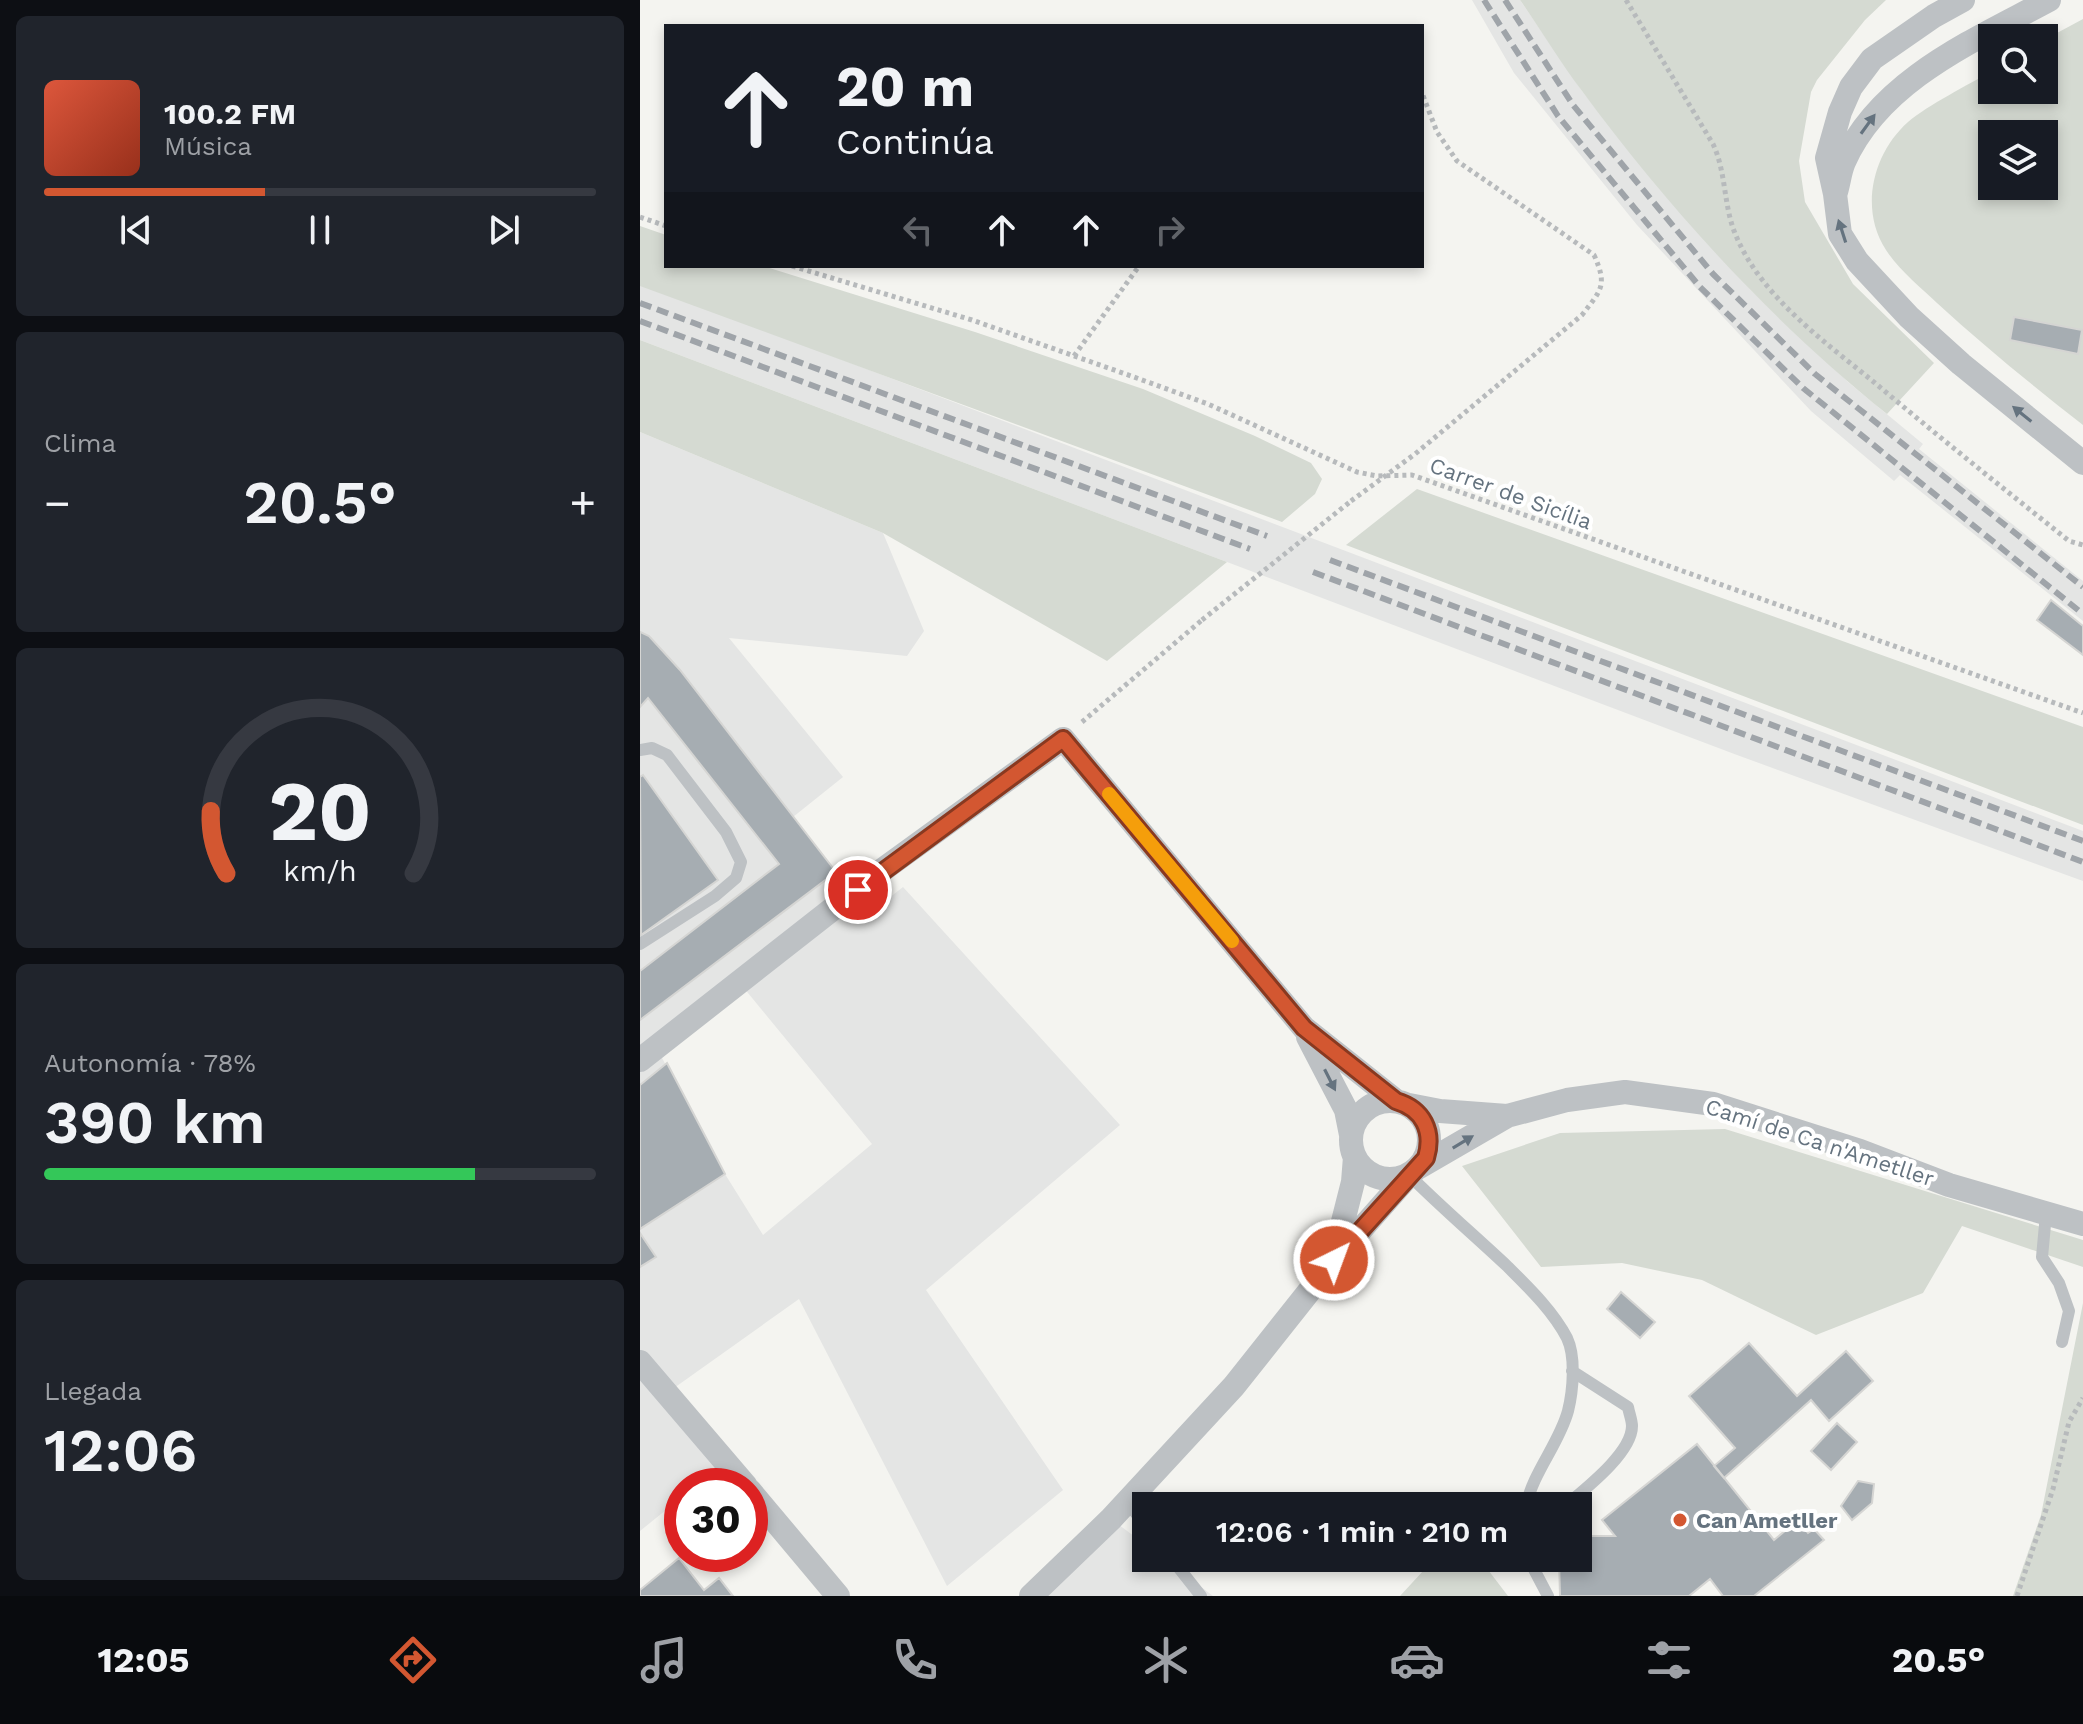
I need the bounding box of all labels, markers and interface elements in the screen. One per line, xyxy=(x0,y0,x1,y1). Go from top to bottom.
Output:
map controls xyxy=(1978,24,2058,200)
button: search xyxy=(1978,24,2058,104)
text: 20 m xyxy=(836,54,974,120)
icon: ahead xyxy=(704,56,808,160)
text: 100.2 FM xyxy=(164,96,296,131)
one-way arrow xyxy=(1860,114,1875,135)
button: layers xyxy=(1978,120,2058,200)
text: Continúa xyxy=(836,121,994,163)
text: Música xyxy=(164,131,252,161)
icon: previous xyxy=(114,208,158,252)
icon: pause xyxy=(298,208,342,252)
icon: next xyxy=(482,208,526,252)
icon: left xyxy=(896,208,940,252)
icon: ahead xyxy=(980,208,1024,252)
icon: ahead xyxy=(1064,208,1108,252)
icon: right xyxy=(1148,208,1192,252)
one-way arrow xyxy=(1835,219,1848,243)
one-way arrow xyxy=(2013,406,2033,423)
text: Clima xyxy=(44,428,116,458)
street label: Carrer de Sicília xyxy=(1426,453,1595,534)
text: 20.5° xyxy=(243,467,397,538)
text: − xyxy=(44,477,71,529)
text: + xyxy=(569,477,596,529)
text: 20 xyxy=(268,763,372,860)
text: km/h xyxy=(283,854,357,888)
pin xyxy=(824,856,892,924)
icon: arrive xyxy=(836,868,880,912)
text: Autonomía · 78% xyxy=(44,1048,256,1078)
one-way arrow xyxy=(1324,1069,1337,1092)
text: 390 km xyxy=(44,1087,266,1158)
street label: Camí de Ca n'Ametller xyxy=(1703,1094,1937,1191)
one-way arrow xyxy=(1452,1135,1474,1149)
position arrow xyxy=(1292,1218,1376,1302)
text: Llegada xyxy=(44,1376,142,1406)
text: 12:06 xyxy=(44,1415,197,1486)
speed limit sign: 30 xyxy=(664,1468,768,1572)
place label: Can Ametller xyxy=(1696,1508,1838,1533)
marker: Can Ametller xyxy=(1671,1511,1689,1529)
text: 12:06 · 1 min · 210 m xyxy=(1216,1514,1508,1549)
icon: directions xyxy=(385,1632,441,1688)
icon: music xyxy=(636,1632,692,1688)
icon: phone xyxy=(887,1632,943,1688)
icon: climate xyxy=(1138,1632,1194,1688)
icon: car xyxy=(1389,1632,1445,1688)
icon: filters xyxy=(1641,1632,1697,1688)
text: 12:05 xyxy=(98,1639,189,1681)
text: 20.5° xyxy=(1892,1639,1985,1681)

